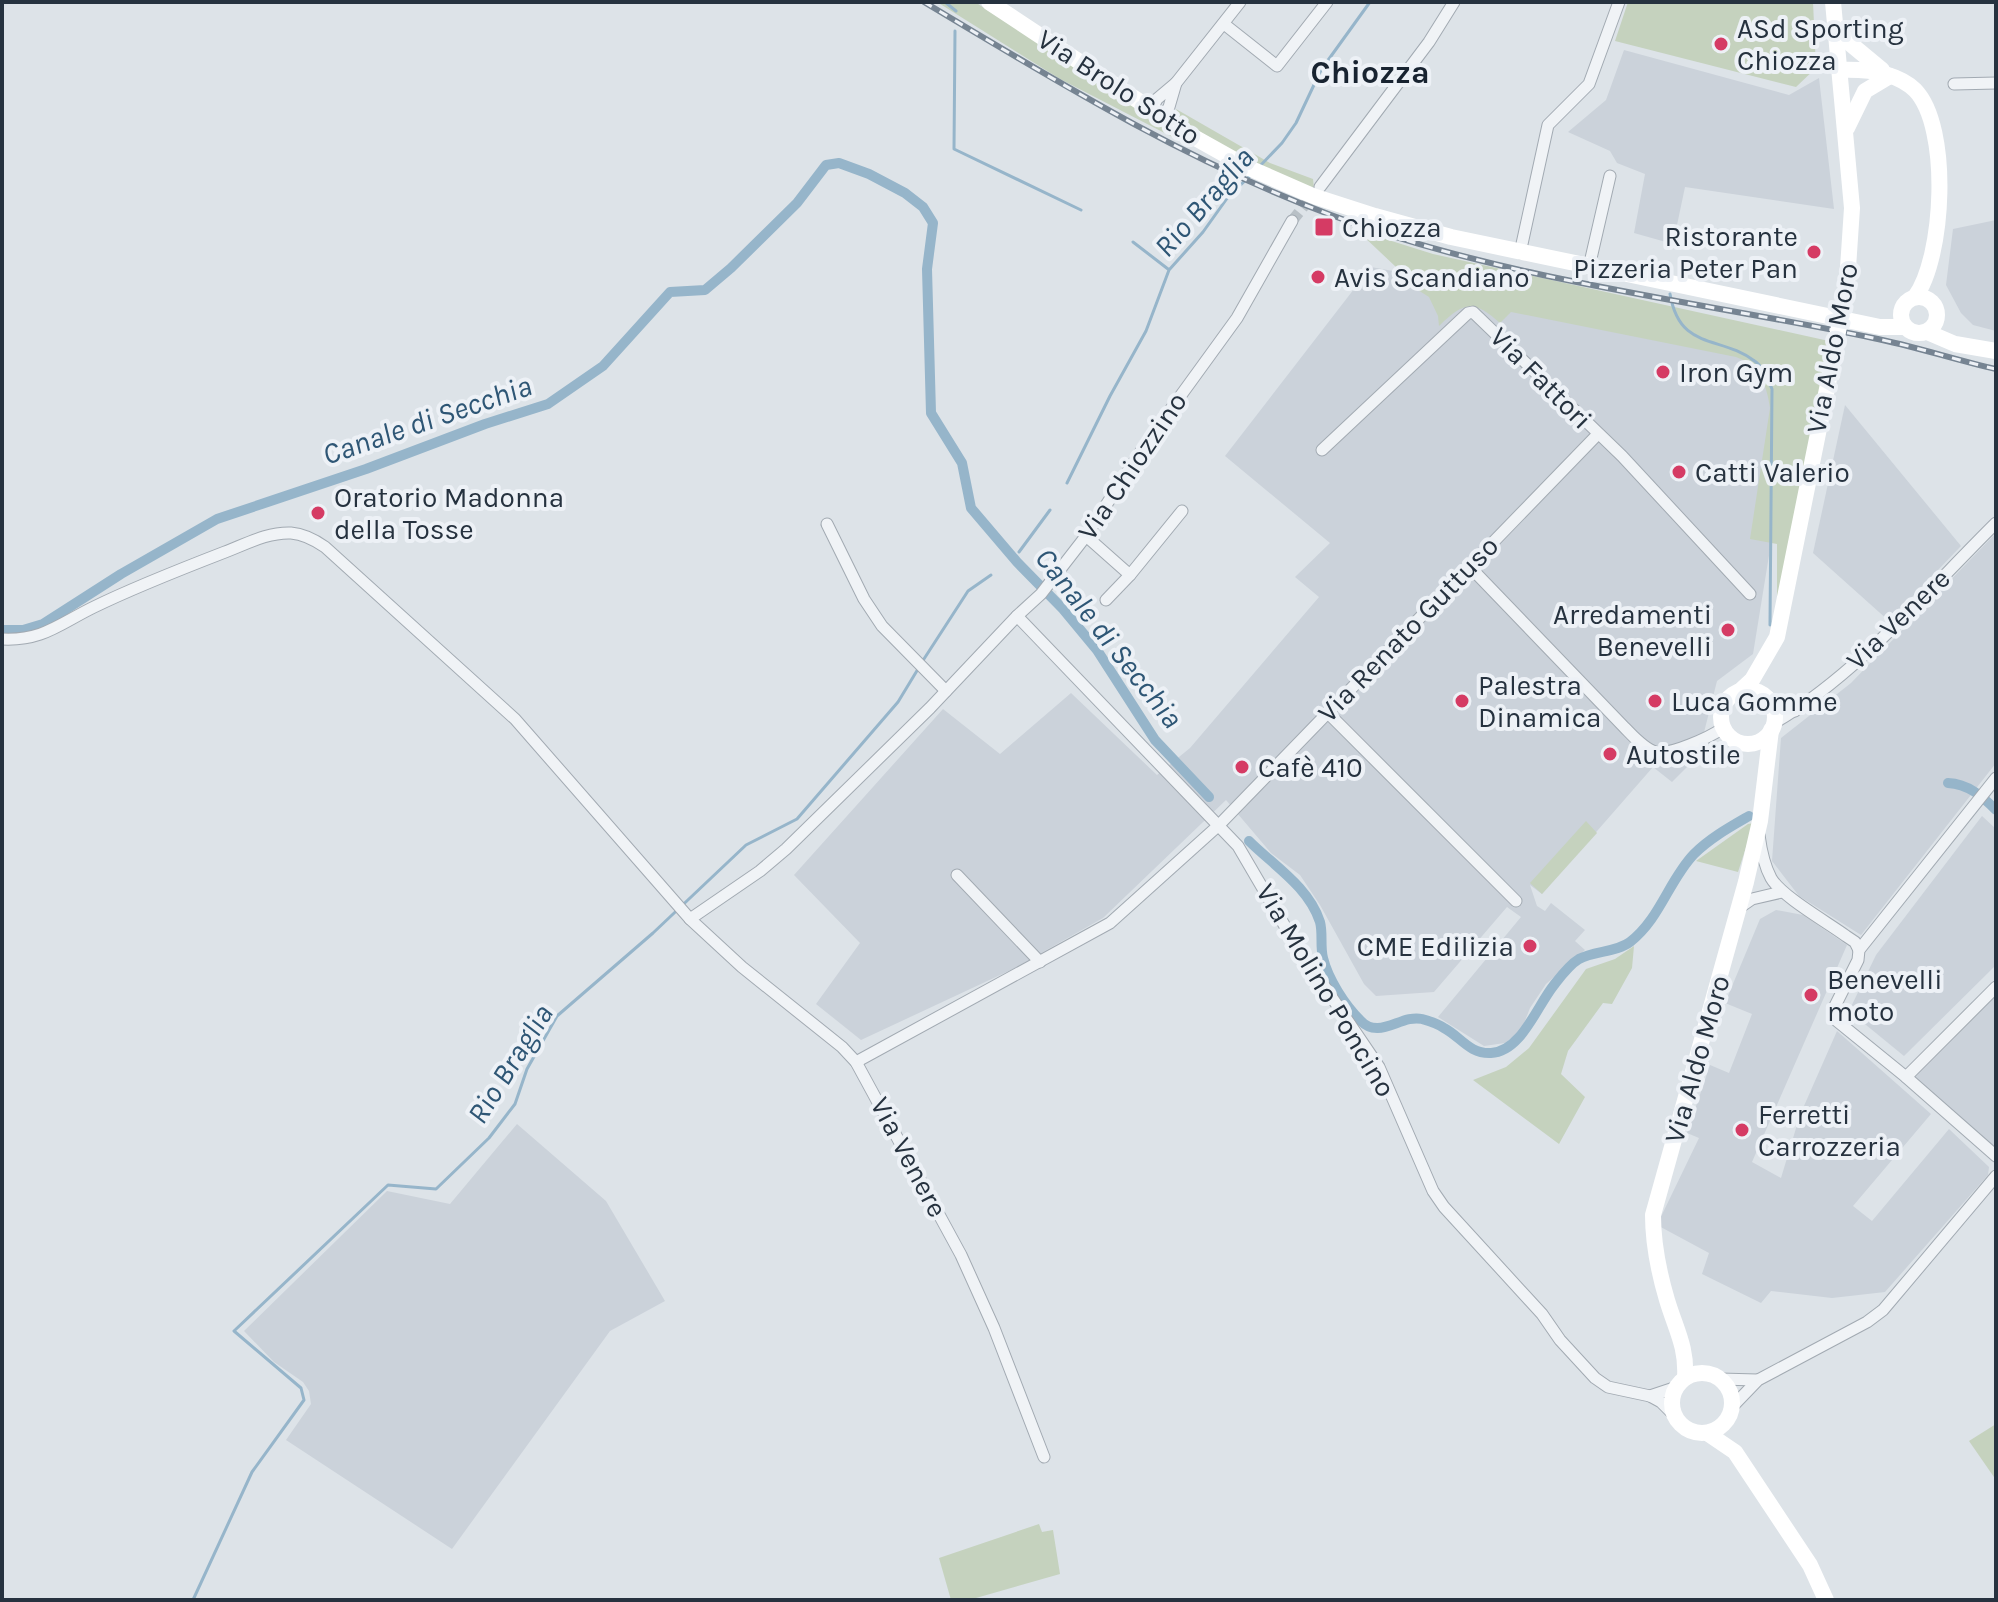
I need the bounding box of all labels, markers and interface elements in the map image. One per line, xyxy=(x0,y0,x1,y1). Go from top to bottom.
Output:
place label: ASd Sporting Chiozza xyxy=(1737,12,1904,77)
street label: Via Brolo Sotto xyxy=(1031,22,1207,152)
marker: ASd Sporting Chiozza xyxy=(1712,35,1730,53)
district label: Chiozza xyxy=(1310,54,1430,91)
water label: Rio Braglia xyxy=(1146,140,1262,264)
place label: Chiozza xyxy=(1342,211,1442,244)
marker: Chiozza xyxy=(1313,216,1335,238)
place label: Ristorante Pizzeria Peter Pan xyxy=(1573,220,1798,285)
marker: Ristorante Pizzeria Peter Pan xyxy=(1805,243,1823,261)
street label: Via Aldo Moro xyxy=(1799,260,1865,436)
place label: Avis Scandiano xyxy=(1334,261,1529,294)
marker: Avis Scandiano xyxy=(1309,268,1327,286)
street label: Via Fattori xyxy=(1483,320,1599,436)
place label: Iron Gym xyxy=(1679,356,1793,389)
marker: Iron Gym xyxy=(1654,363,1672,381)
water label: Canale di Secchia xyxy=(318,367,536,473)
street label: Via Chiozzino xyxy=(1071,386,1193,546)
place label: Catti Valerio xyxy=(1695,456,1850,489)
marker: Catti Valerio xyxy=(1670,463,1688,481)
place label: Oratorio Madonna della Tosse xyxy=(334,481,564,546)
marker: Oratorio Madonna della Tosse xyxy=(309,504,327,522)
street label: Via Renato Guttuso xyxy=(1311,529,1505,729)
water label: Canale di Secchia xyxy=(1027,541,1191,735)
street label: Via Venere xyxy=(1839,562,1957,676)
place label: Arredamenti Benevelli xyxy=(1553,598,1712,663)
marker: Arredamenti Benevelli xyxy=(1719,621,1737,639)
place label: Palestra Dinamica xyxy=(1478,669,1602,734)
place label: Luca Gomme xyxy=(1671,685,1838,718)
marker: Palestra Dinamica xyxy=(1453,692,1471,710)
marker: Luca Gomme xyxy=(1646,692,1664,710)
place label: Autostile xyxy=(1626,738,1741,771)
marker: Autostile xyxy=(1601,745,1619,763)
place label: Cafè 410 xyxy=(1258,751,1363,784)
marker: Cafè 410 xyxy=(1233,758,1251,776)
street label: Via Molino Poncino xyxy=(1249,877,1403,1103)
place label: CME Edilizia xyxy=(1357,930,1514,963)
marker: CME Edilizia xyxy=(1521,937,1539,955)
place label: Benevelli moto xyxy=(1827,963,1943,1028)
street label: Via Aldo Moro xyxy=(1657,971,1737,1147)
marker: Benevelli moto xyxy=(1802,986,1820,1004)
water label: Rio Braglia xyxy=(459,998,561,1130)
street label: Via Venere xyxy=(864,1091,954,1223)
place label: Ferretti Carrozzeria xyxy=(1758,1098,1901,1163)
marker: Ferretti Carrozzeria xyxy=(1733,1121,1751,1139)

